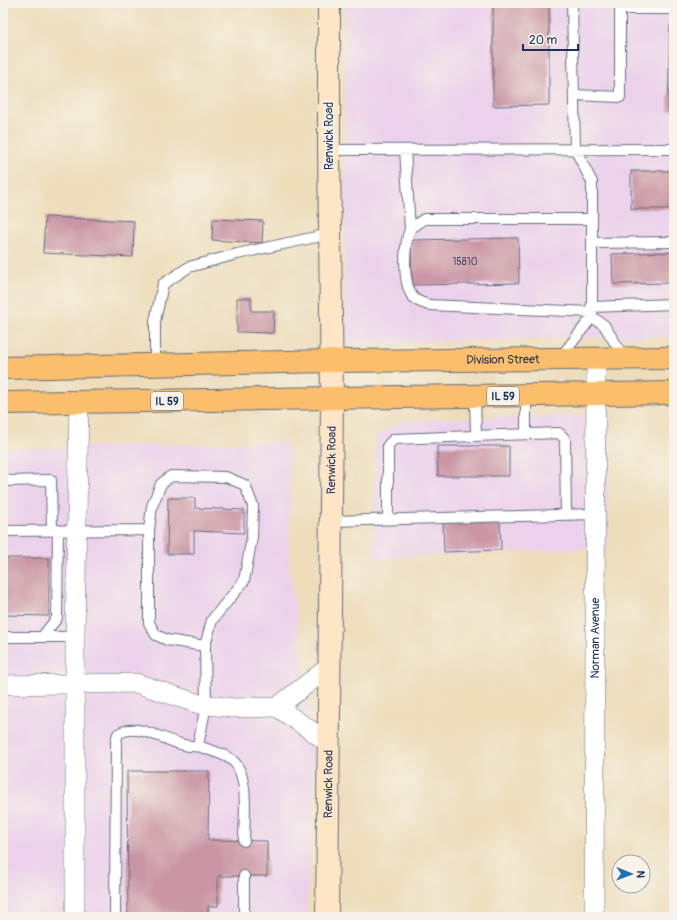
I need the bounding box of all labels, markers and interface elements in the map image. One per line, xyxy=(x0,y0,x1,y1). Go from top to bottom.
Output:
scale bar xyxy=(523,26,578,52)
text: 20 m xyxy=(529,33,558,48)
street label: Renwick Road xyxy=(322,102,337,170)
house number: 15810 xyxy=(452,256,478,268)
street label: Division Street xyxy=(466,352,540,368)
road number: IL 59 xyxy=(487,387,519,405)
road number: IL 59 xyxy=(151,392,183,410)
street label: Renwick Road xyxy=(324,426,340,494)
street label: Norman Avenue xyxy=(588,597,603,679)
street label: Renwick Road xyxy=(321,750,337,818)
north arrow xyxy=(611,854,651,894)
text: N xyxy=(634,870,647,879)

